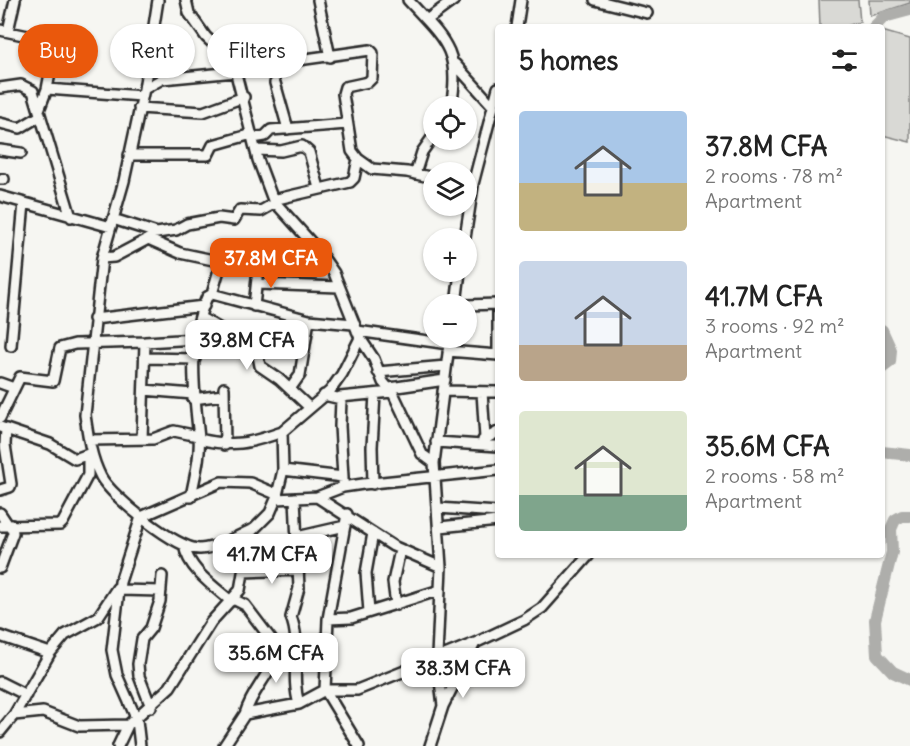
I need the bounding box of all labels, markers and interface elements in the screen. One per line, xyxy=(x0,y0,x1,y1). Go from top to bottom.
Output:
chip: Buy xyxy=(18,24,98,78)
chip: Rent xyxy=(110,24,195,78)
chip: Filters xyxy=(207,24,307,78)
text: 5 homes xyxy=(519,44,618,77)
icon: filters xyxy=(828,44,861,77)
map controls xyxy=(423,96,477,348)
button: locate xyxy=(423,96,477,150)
text: 37.8M CFA xyxy=(705,130,827,163)
icon: home xyxy=(567,135,639,207)
button: layers xyxy=(423,162,477,216)
text: 2 rooms · 78 m² xyxy=(705,163,843,188)
text: Apartment xyxy=(705,188,802,213)
button: + xyxy=(423,228,477,282)
pin: 37.8M CFA xyxy=(202,238,340,289)
text: 37.8M CFA xyxy=(224,245,318,270)
text: 41.7M CFA xyxy=(705,280,823,313)
icon: home xyxy=(567,285,639,357)
button: − xyxy=(423,294,477,348)
text: 3 rooms · 92 m² xyxy=(705,313,844,338)
pin: 39.8M CFA xyxy=(178,320,316,371)
text: 39.8M CFA xyxy=(199,327,295,352)
text: Apartment xyxy=(705,338,802,363)
text: 35.6M CFA xyxy=(705,430,830,463)
icon: home xyxy=(567,435,639,507)
text: 2 rooms · 58 m² xyxy=(705,463,845,488)
text: Apartment xyxy=(705,488,802,513)
pin: 41.7M CFA xyxy=(203,534,341,585)
text: 41.7M CFA xyxy=(227,541,317,566)
pin: 35.6M CFA xyxy=(207,633,345,684)
text: 35.6M CFA xyxy=(228,640,324,665)
pin: 38.3M CFA xyxy=(394,648,532,699)
text: 38.3M CFA xyxy=(415,655,511,680)

